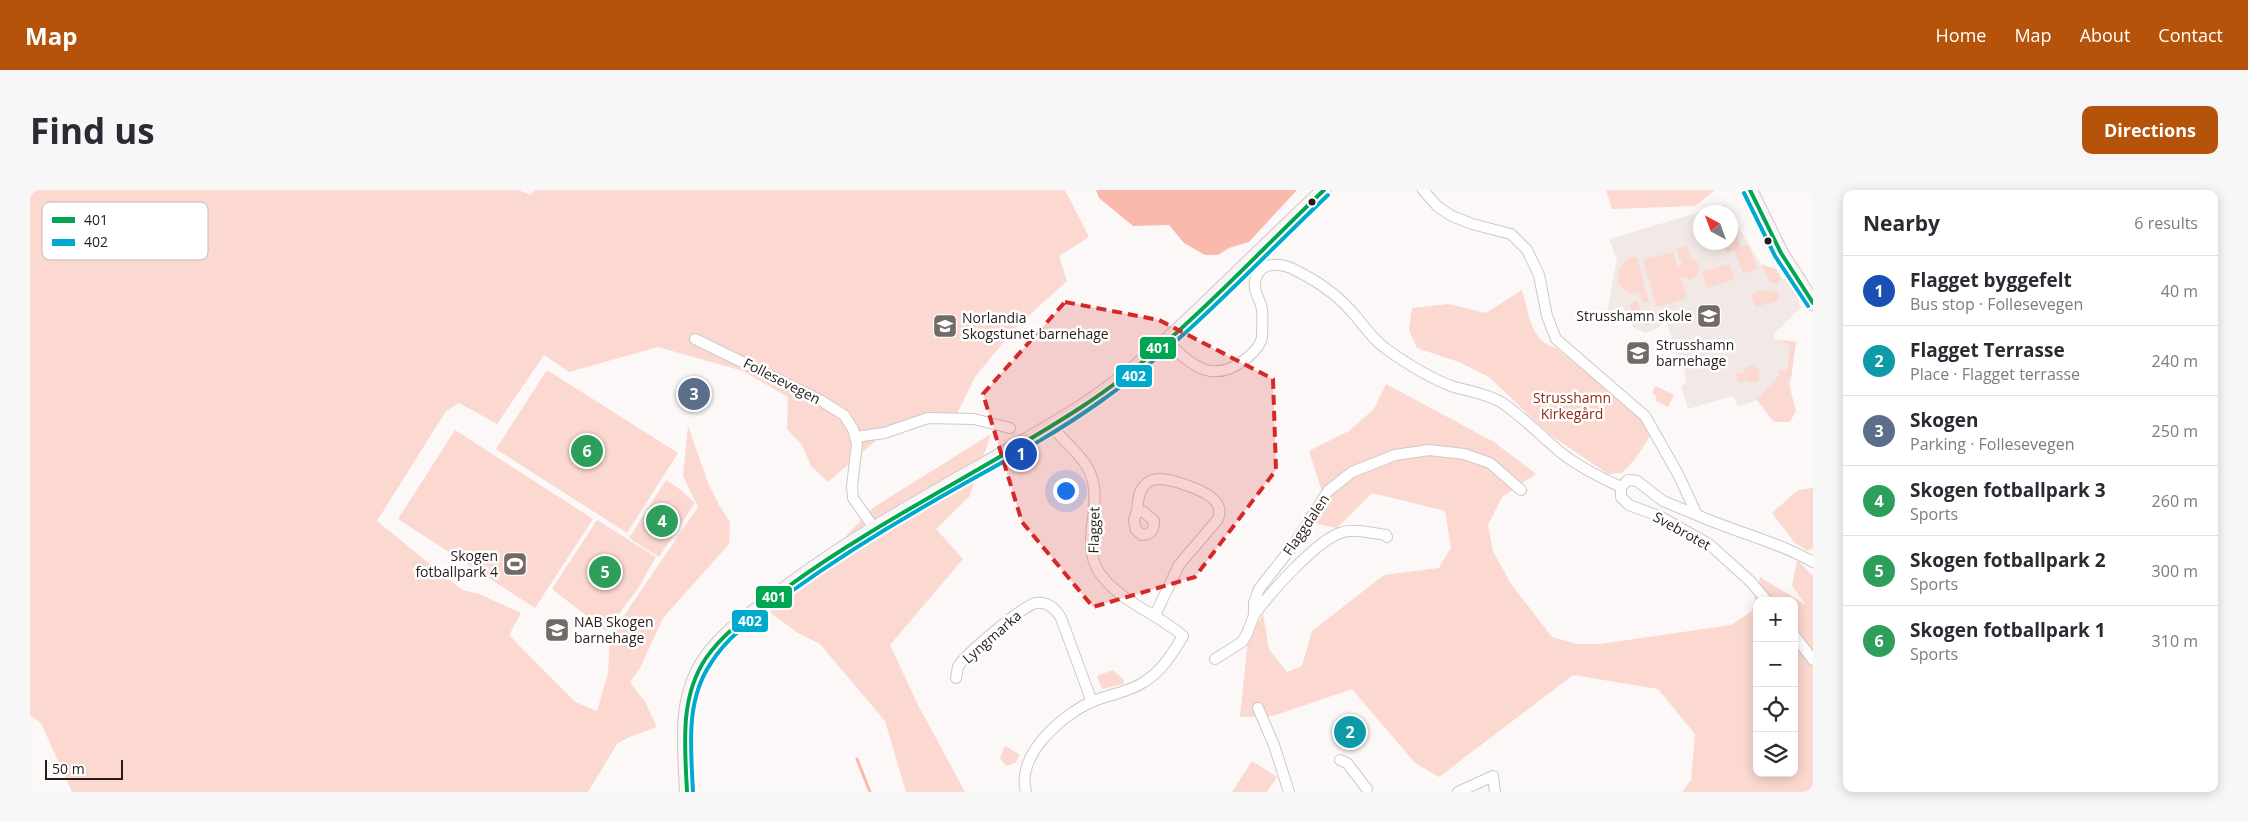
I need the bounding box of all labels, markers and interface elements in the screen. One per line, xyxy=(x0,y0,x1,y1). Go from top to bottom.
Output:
text: Map xyxy=(25,19,77,52)
text: Home xyxy=(1936,23,1986,47)
text: Map xyxy=(2014,23,2052,47)
text: About xyxy=(2080,23,2130,47)
text: Contact xyxy=(2158,23,2223,47)
button: Directions xyxy=(2082,106,2218,154)
text: Find us xyxy=(30,107,155,154)
unlabelled marker xyxy=(1307,197,1317,207)
legend xyxy=(42,202,208,260)
north arrow xyxy=(1693,205,1738,250)
text: Nearby xyxy=(1863,209,1940,237)
text: 401 xyxy=(84,210,108,229)
text: 6 results xyxy=(2134,212,2198,234)
text: 402 xyxy=(84,232,108,251)
unlabelled marker xyxy=(1763,236,1773,246)
text: Flagget byggefelt xyxy=(1910,267,2072,293)
text: 1 xyxy=(1874,280,1884,302)
text: 40 m xyxy=(2161,280,2198,302)
text: Bus stop · Follesevegen xyxy=(1910,293,2083,315)
school or university icon: Strusshamn skole xyxy=(1696,303,1722,329)
place label: Strusshamn skole xyxy=(1576,306,1692,325)
place label: Norlandia Skogstunet barnehage xyxy=(962,308,1109,343)
school or university icon: Norlandia Skogstunet barnehage xyxy=(932,313,958,339)
place label: Strusshamn barnehage xyxy=(1656,335,1734,370)
line badge: 401 xyxy=(1139,336,1177,360)
text: Flagget Terrasse xyxy=(1910,337,2065,363)
text: 401 xyxy=(1146,338,1170,357)
school or university icon: Strusshamn barnehage xyxy=(1625,340,1651,366)
text: 2 xyxy=(1874,350,1884,372)
text: 240 m xyxy=(2152,350,2198,372)
street label: Follesevegen xyxy=(740,353,824,408)
text: Place · Flagget terrasse xyxy=(1910,363,2080,385)
line badge: 402 xyxy=(1115,364,1153,388)
text: 402 xyxy=(1122,366,1146,385)
pin: 3 xyxy=(678,375,710,413)
park label: Strusshamn Kirkegård xyxy=(1533,388,1611,423)
text: Skogen xyxy=(1910,407,1978,433)
text: 3 xyxy=(1874,420,1884,442)
text: 250 m xyxy=(2152,420,2198,442)
pin: 6 xyxy=(571,432,603,470)
text: Parking · Follesevegen xyxy=(1910,433,2075,455)
pin: 1 xyxy=(1005,435,1037,473)
text: Skogen fotballpark 3 xyxy=(1910,477,2106,503)
your location xyxy=(1053,478,1079,504)
street label: Flaggdalen xyxy=(1278,490,1333,559)
text: 4 xyxy=(1874,490,1884,512)
text: 260 m xyxy=(2152,490,2198,512)
pin: 4 xyxy=(646,502,678,540)
text: Sports xyxy=(1910,503,1958,525)
street label: Flagget xyxy=(1084,507,1103,553)
street label: Svebrotet xyxy=(1650,507,1714,554)
place label: Skogen fotballpark 4 xyxy=(415,546,498,581)
text: Skogen fotballpark 2 xyxy=(1910,547,2106,573)
sports icon: Skogen fotballpark 4 xyxy=(502,551,528,577)
pin: 5 xyxy=(589,553,621,591)
text: 5 xyxy=(1874,560,1884,582)
text: 300 m xyxy=(2152,560,2198,582)
text: Sports xyxy=(1910,573,1958,595)
line badge: 401 xyxy=(755,585,793,609)
text: 401 xyxy=(762,587,786,606)
map controls xyxy=(1753,597,1798,777)
button: + xyxy=(1753,597,1798,642)
street label: Lyngmarka xyxy=(958,606,1025,667)
line badge: 402 xyxy=(731,609,769,633)
text: 402 xyxy=(738,611,762,630)
place label: NAB Skogen barnehage xyxy=(574,612,654,647)
school or university icon: NAB Skogen barnehage xyxy=(544,617,570,643)
text: Skogen fotballpark 1 xyxy=(1910,617,2106,643)
text: 6 xyxy=(1874,630,1884,652)
text: 310 m xyxy=(2152,630,2198,652)
button: − xyxy=(1753,642,1798,687)
text: Sports xyxy=(1910,643,1958,665)
button: locate xyxy=(1753,687,1798,732)
pin: 2 xyxy=(1334,713,1366,751)
button: layers xyxy=(1753,732,1798,777)
scale bar xyxy=(45,757,122,780)
text: 50 m xyxy=(52,759,85,778)

